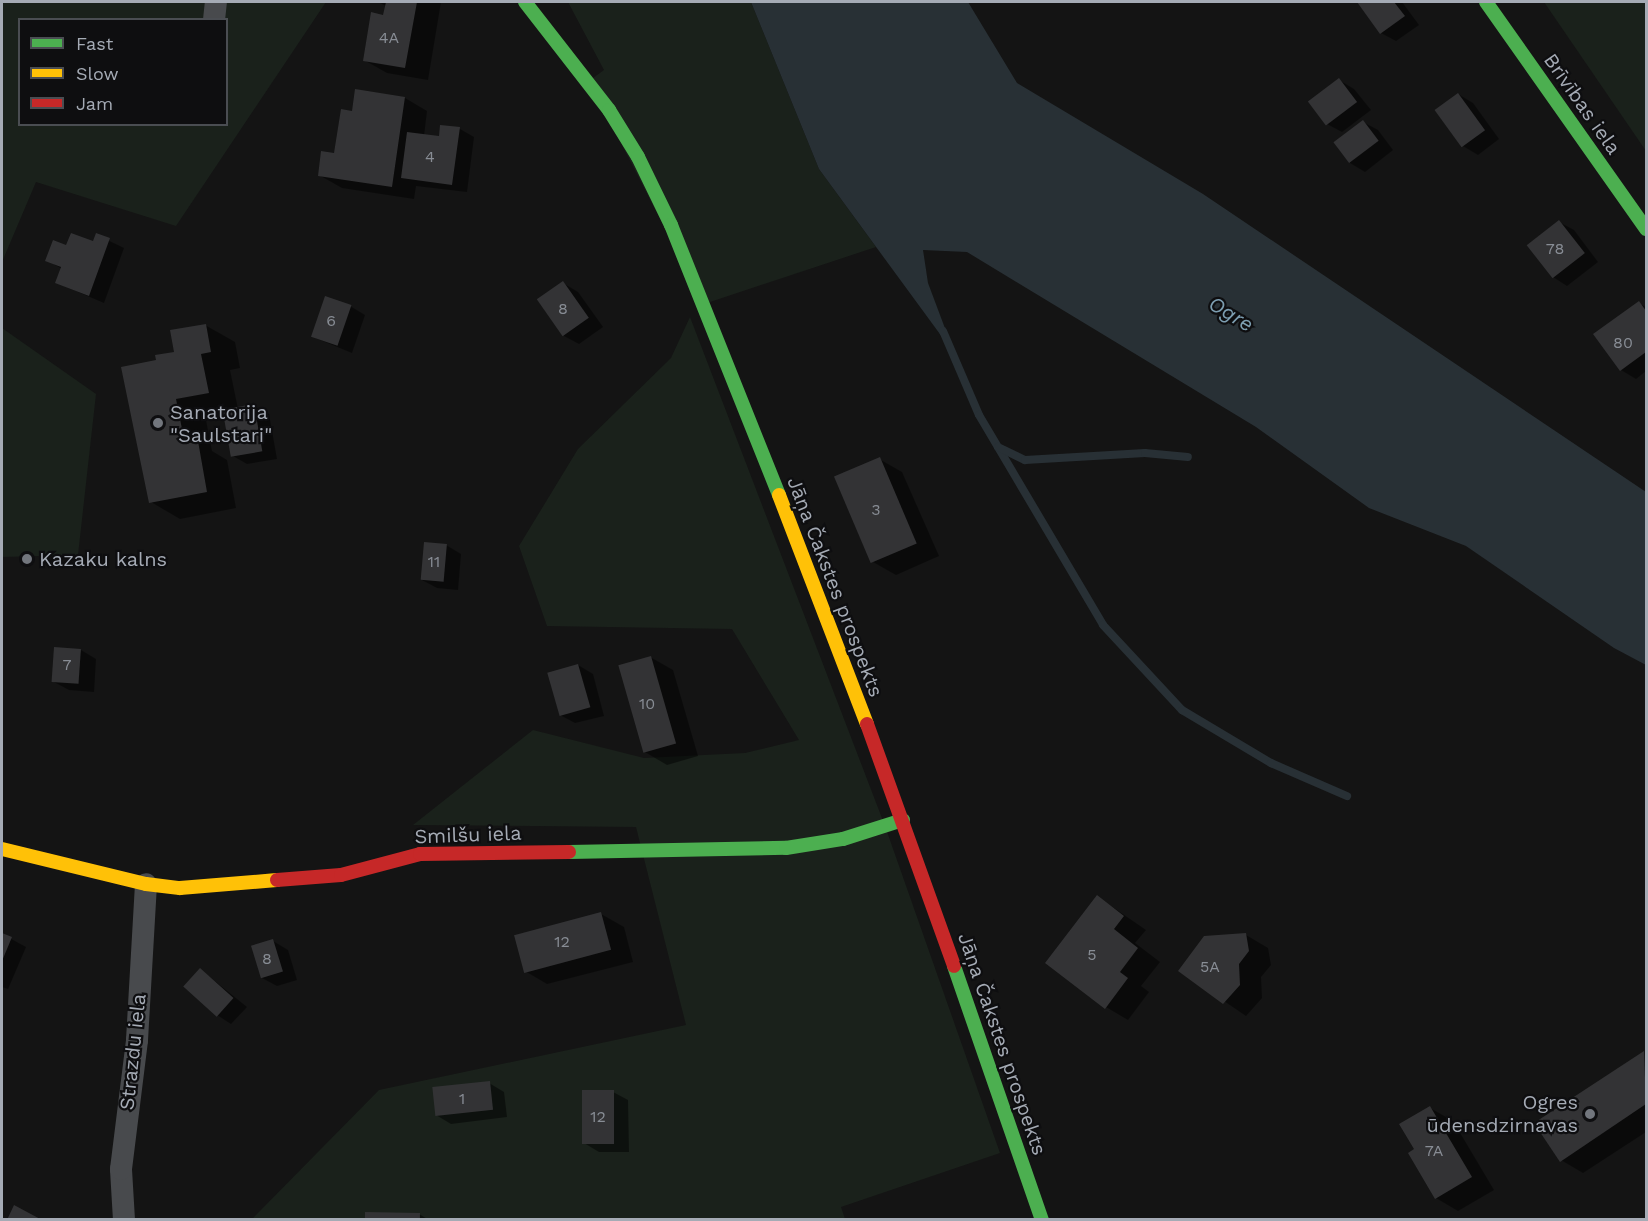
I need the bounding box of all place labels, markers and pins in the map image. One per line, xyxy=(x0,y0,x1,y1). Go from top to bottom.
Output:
place label: Sanatorija "Saulstari" xyxy=(170,400,272,447)
marker: Sanatorija "Saulstari" xyxy=(151,416,165,430)
place label: Kazaku kalns xyxy=(39,547,167,571)
marker: Kazaku kalns xyxy=(20,552,34,566)
place label: Ogres ūdensdzirnavas xyxy=(1427,1090,1578,1137)
marker: Ogres ūdensdzirnavas xyxy=(1583,1107,1597,1121)

